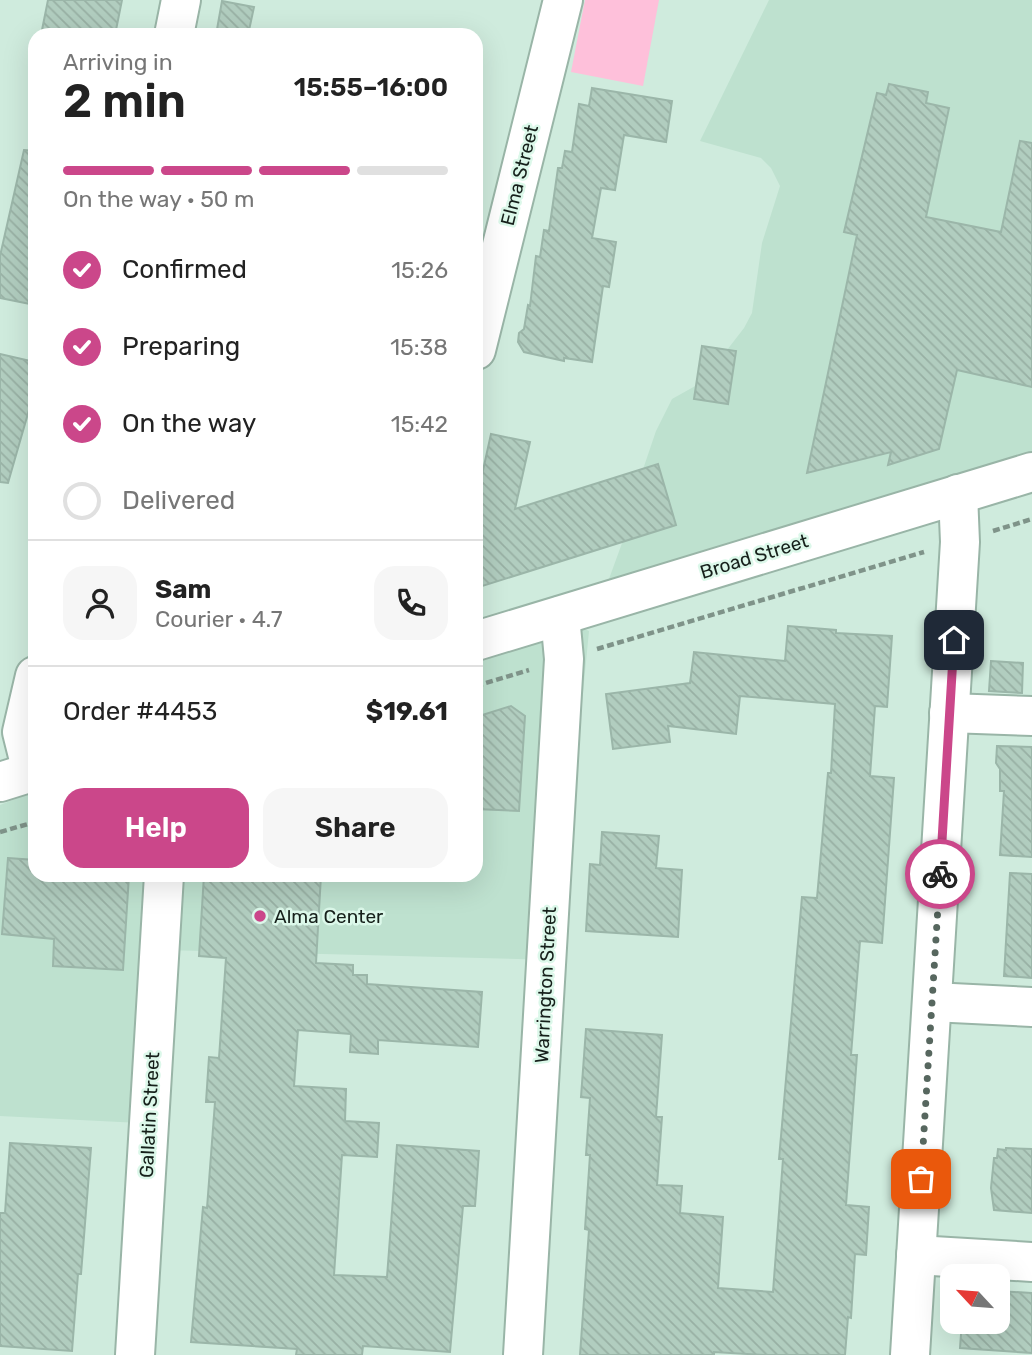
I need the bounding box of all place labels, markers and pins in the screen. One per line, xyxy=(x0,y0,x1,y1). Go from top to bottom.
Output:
pin xyxy=(924,610,984,670)
place label: Alma Center xyxy=(274,905,384,928)
marker: Alma Center xyxy=(252,908,268,924)
pin xyxy=(891,1149,951,1209)

